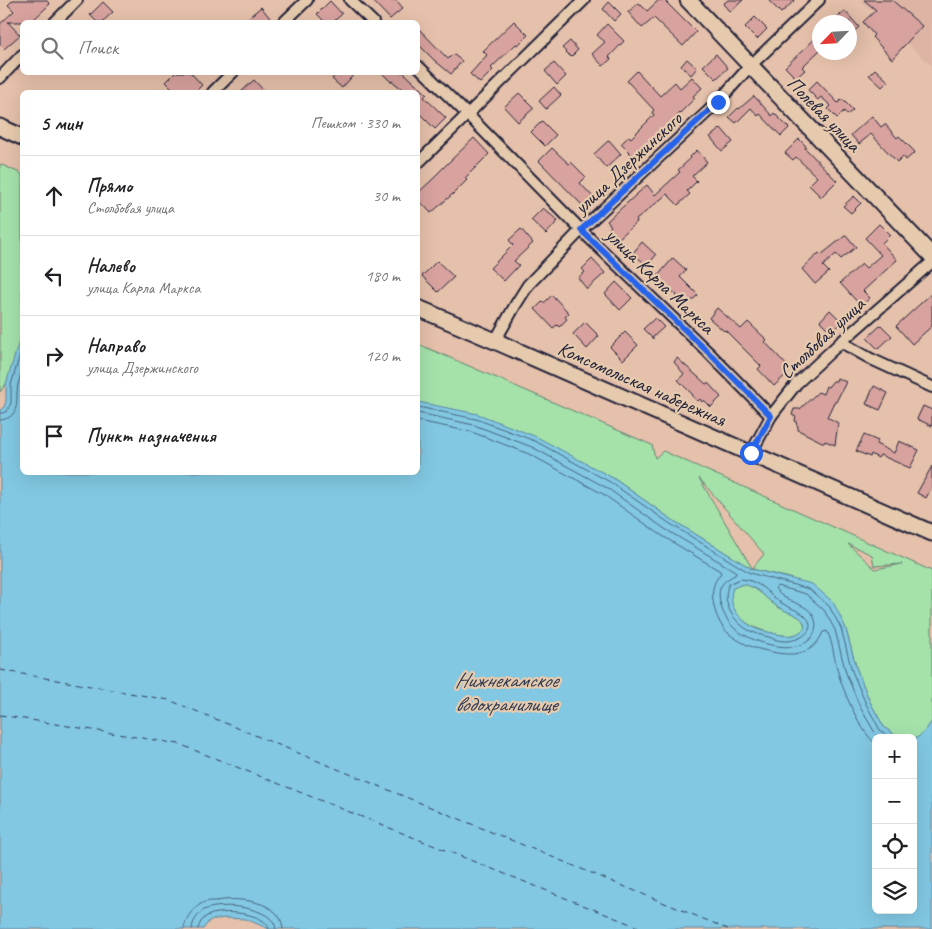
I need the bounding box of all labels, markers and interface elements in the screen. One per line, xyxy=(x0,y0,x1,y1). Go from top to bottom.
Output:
north arrow xyxy=(812,15,857,60)
search box xyxy=(20,20,420,75)
icon: search xyxy=(38,34,66,62)
text: Поиск xyxy=(78,36,118,60)
street label: Полевая улица xyxy=(782,71,867,158)
route end xyxy=(707,91,730,114)
street label: улица Дзержинского xyxy=(568,106,688,220)
text: 5 мин xyxy=(40,110,82,136)
text: Пешком · 330 m xyxy=(311,113,400,133)
text: Прямо xyxy=(87,174,132,198)
icon: ahead xyxy=(40,182,68,210)
text: 30 m xyxy=(373,186,400,206)
text: Столбовая улица xyxy=(87,198,174,218)
street label: улица Карла Маркса xyxy=(600,222,721,340)
text: Налево xyxy=(87,254,135,278)
icon: left xyxy=(40,262,68,290)
text: 180 m xyxy=(366,266,400,286)
text: улица Карла Маркса xyxy=(87,278,201,298)
street label: Столбовая улица xyxy=(774,291,871,384)
text: Направо xyxy=(87,334,145,358)
street label: Комсомольская набережная xyxy=(554,336,731,433)
icon: right xyxy=(40,342,68,370)
text: 120 m xyxy=(366,346,400,366)
text: улица Дзержинского xyxy=(87,358,198,378)
icon: arrive xyxy=(40,422,68,450)
text: Пункт назначения xyxy=(87,424,216,448)
route start xyxy=(740,442,763,465)
water label: Нижнекамское водохранилище xyxy=(455,667,560,717)
map controls xyxy=(872,734,917,914)
button: + xyxy=(872,734,917,779)
button: − xyxy=(872,779,917,824)
button: locate xyxy=(872,824,917,869)
button: layers xyxy=(872,869,917,914)

